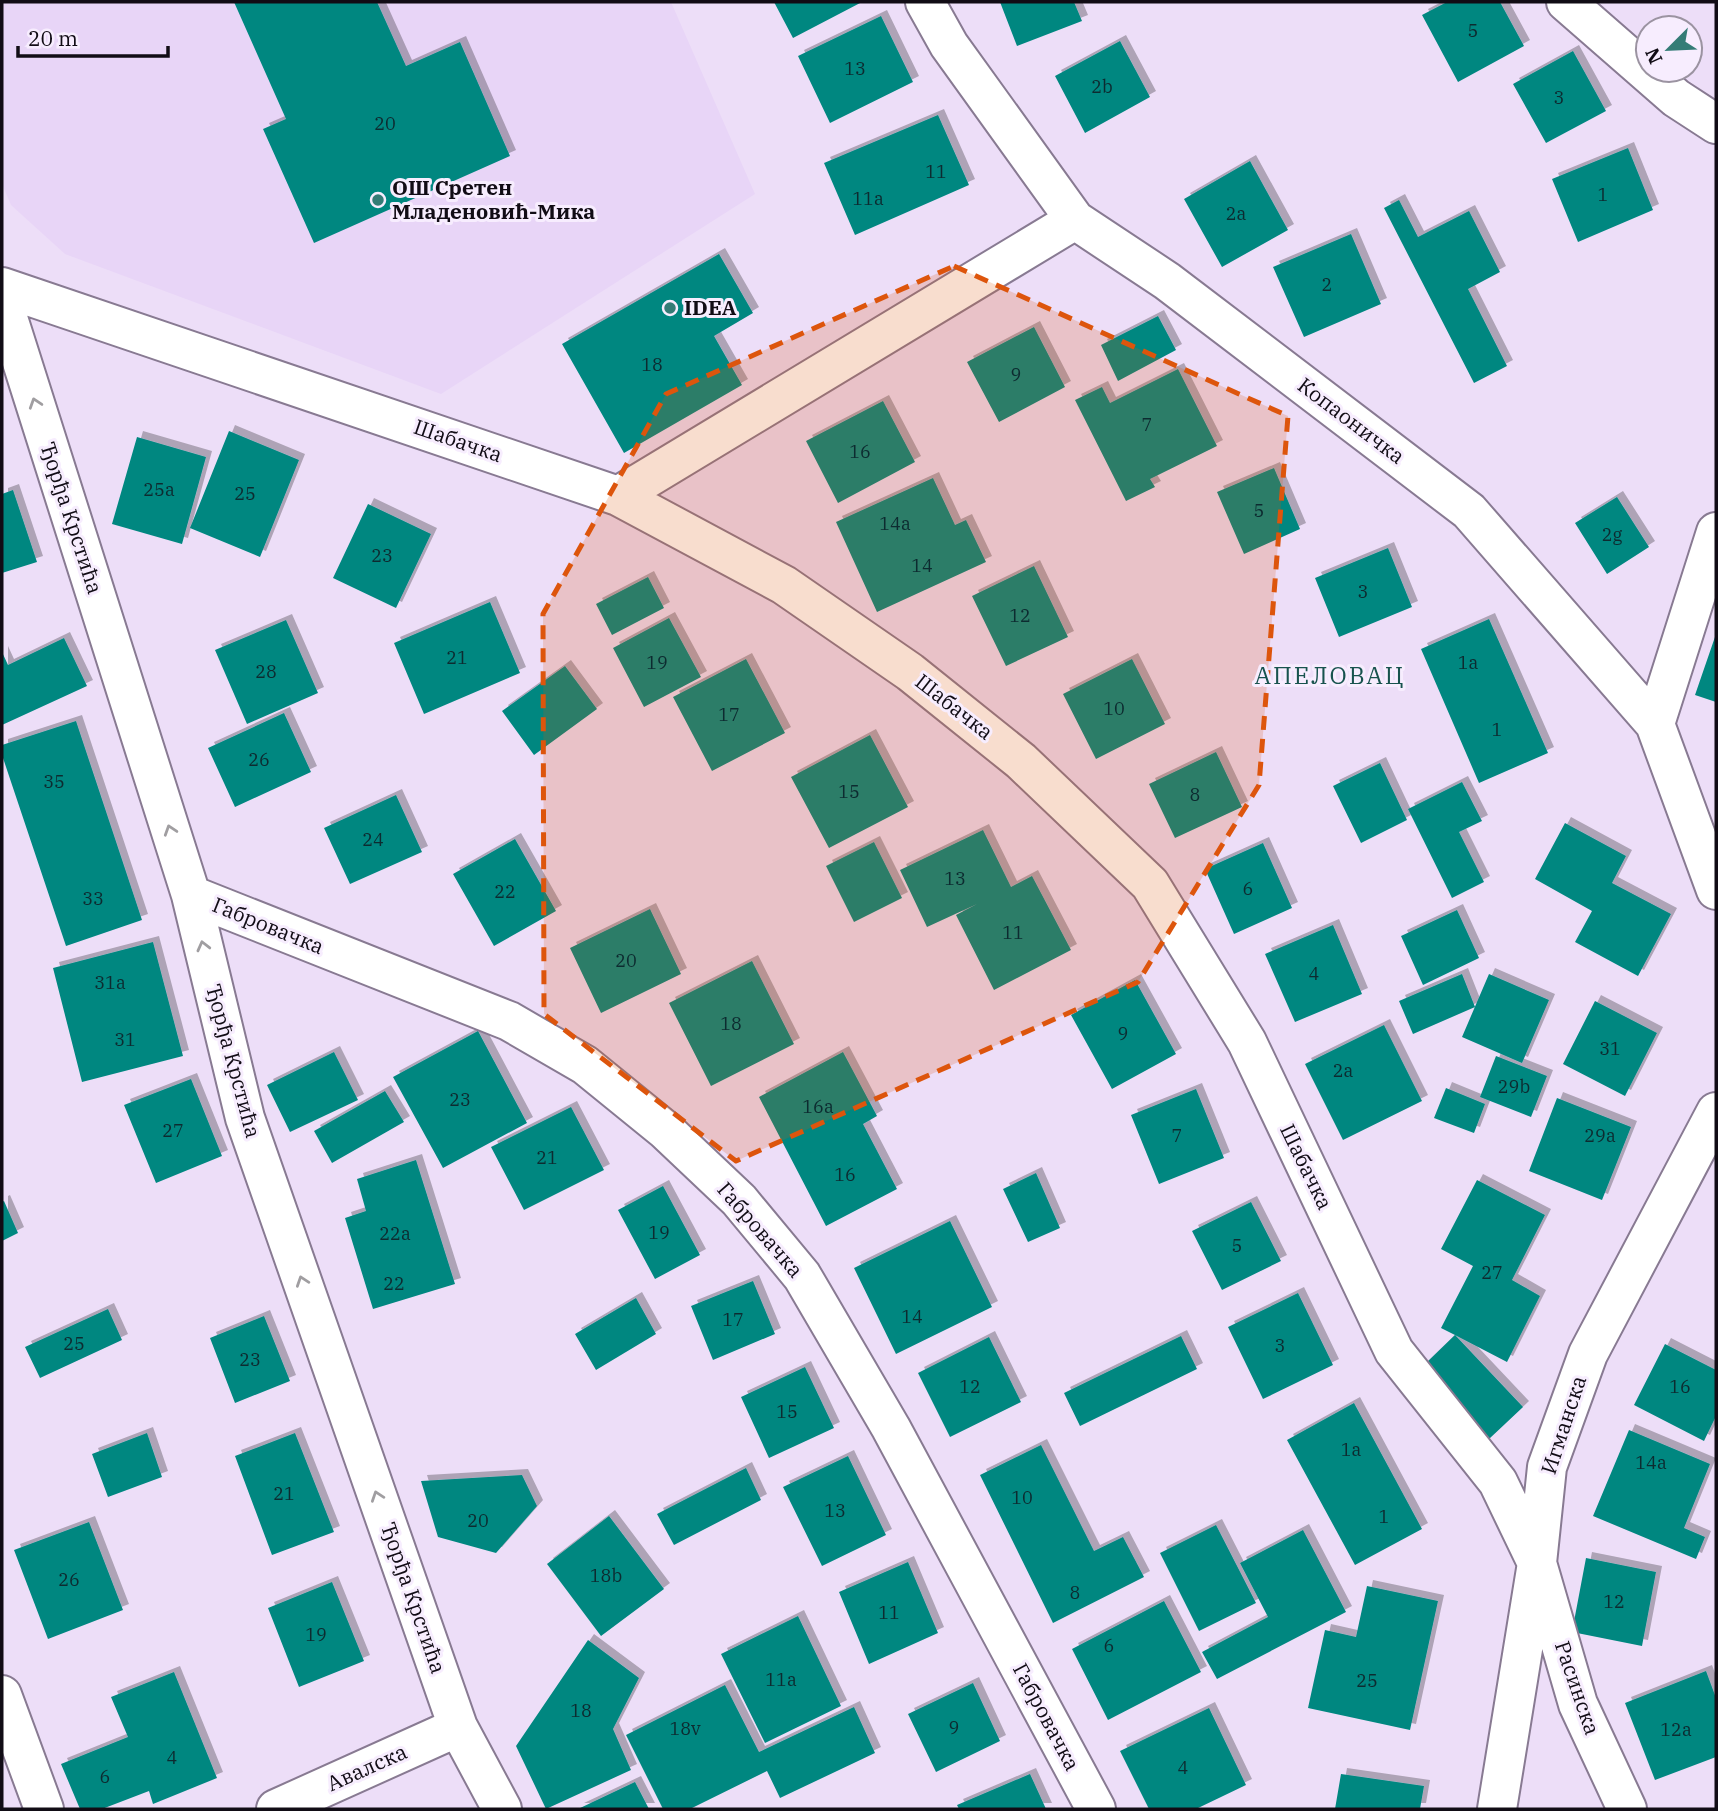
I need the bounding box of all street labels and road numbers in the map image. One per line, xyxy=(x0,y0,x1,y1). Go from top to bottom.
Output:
street label: Копаоничка xyxy=(1292,371,1411,470)
street label: Шабачка xyxy=(410,412,506,468)
street label: Ђорђа Крстића xyxy=(34,438,110,597)
street label: Шабачка xyxy=(910,667,999,745)
street label: Габровачка xyxy=(208,890,328,960)
street label: Ђорђа Крстића xyxy=(200,981,268,1141)
street label: Шабачка xyxy=(1274,1119,1340,1214)
street label: Габровачка xyxy=(712,1176,810,1283)
street label: Игманска xyxy=(1534,1372,1592,1478)
street label: Ђорђа Крстића xyxy=(375,1518,453,1677)
street label: Расинска xyxy=(1549,1637,1607,1738)
street label: Габровачка xyxy=(1007,1658,1087,1775)
street label: Авалска xyxy=(322,1737,411,1797)

